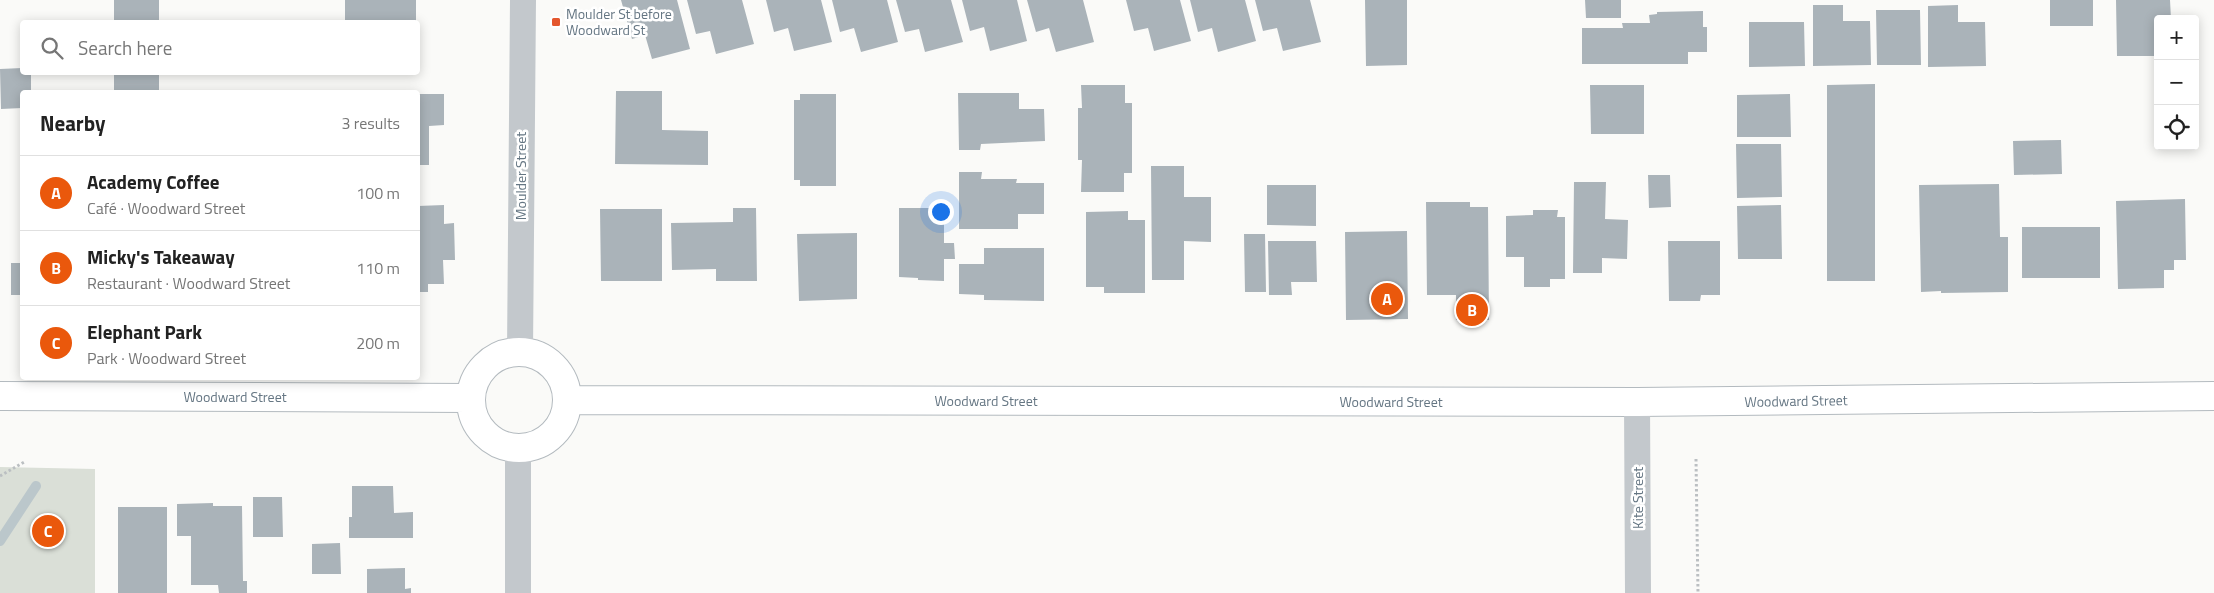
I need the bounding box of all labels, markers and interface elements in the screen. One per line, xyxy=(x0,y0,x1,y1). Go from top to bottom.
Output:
place label: Moulder St before Woodward St xyxy=(566,3,672,40)
map controls xyxy=(2154,15,2199,150)
button: + xyxy=(2154,15,2199,60)
marker: Moulder St before Woodward St xyxy=(550,16,562,28)
search box xyxy=(20,20,420,75)
text: Search here xyxy=(78,33,172,62)
icon: search xyxy=(38,34,66,62)
button: − xyxy=(2154,60,2199,105)
button: locate xyxy=(2154,105,2199,150)
text: Nearby xyxy=(40,107,105,139)
text: 3 results xyxy=(341,111,400,135)
street label: Moulder Street xyxy=(510,132,531,220)
text: Academy Coffee xyxy=(87,167,219,196)
text: A xyxy=(51,181,61,205)
text: 100 m xyxy=(356,181,400,205)
text: Café · Woodward Street xyxy=(87,196,245,220)
your location xyxy=(928,199,954,225)
text: Micky's Takeaway xyxy=(87,242,235,271)
text: B xyxy=(51,256,61,280)
text: 110 m xyxy=(356,256,400,280)
text: Restaurant · Woodward Street xyxy=(87,271,291,295)
pin: A xyxy=(1371,280,1403,318)
pin: B xyxy=(1456,291,1488,329)
text: Elephant Park xyxy=(87,317,202,346)
text: C xyxy=(52,331,60,355)
text: 200 m xyxy=(356,331,400,355)
text: Park · Woodward Street xyxy=(87,346,246,370)
street label: Woodward Street xyxy=(183,386,287,407)
street label: Woodward Street xyxy=(1744,389,1848,412)
street label: Woodward Street xyxy=(934,390,1038,411)
street label: Woodward Street xyxy=(1339,391,1443,412)
street label: Kite Street xyxy=(1627,467,1648,529)
pin: C xyxy=(32,512,64,550)

